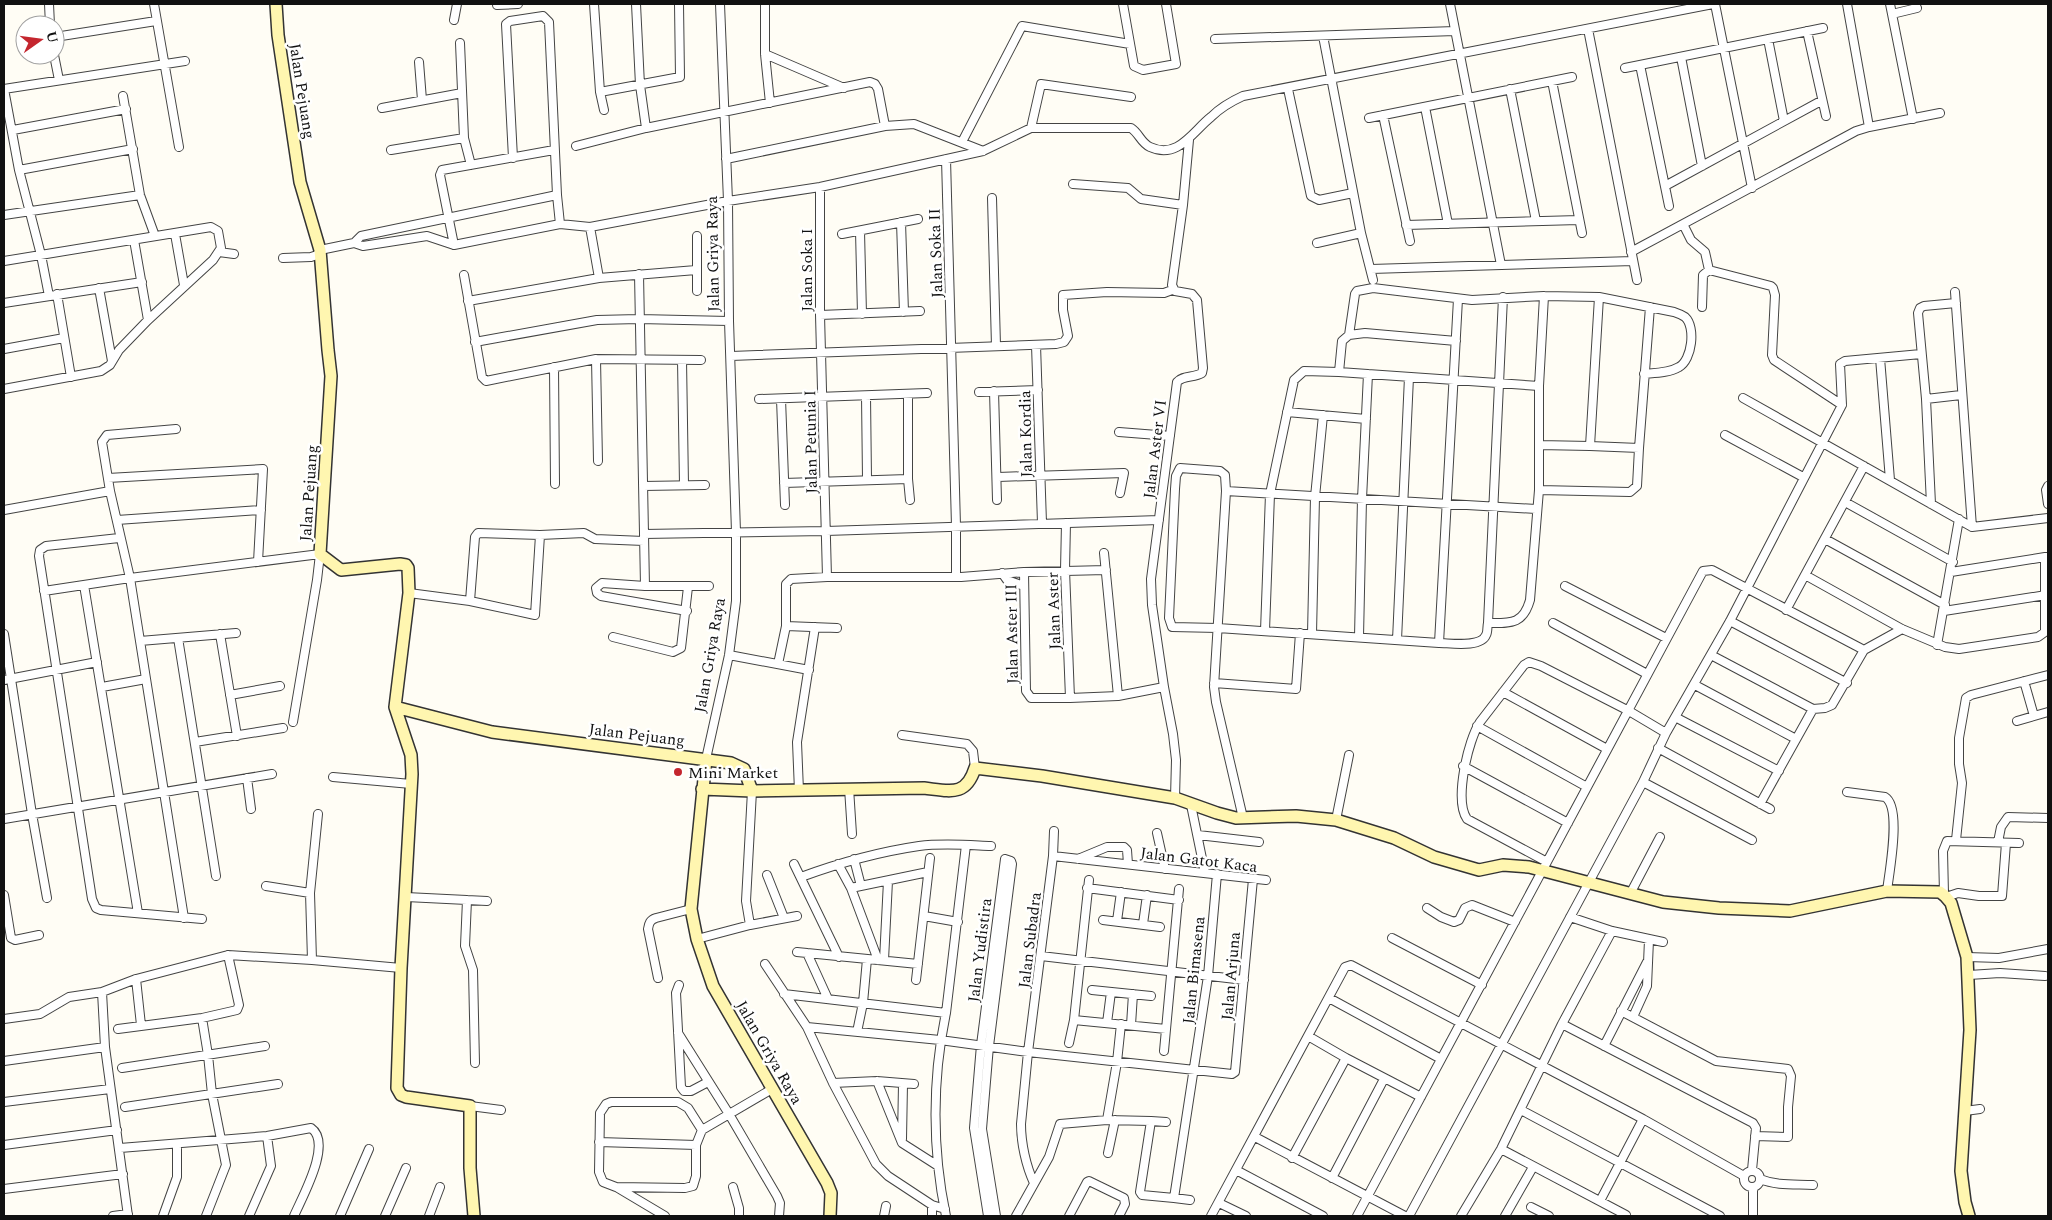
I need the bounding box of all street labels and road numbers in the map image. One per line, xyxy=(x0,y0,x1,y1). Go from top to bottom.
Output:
street label: Jalan Pejuang xyxy=(283,41,321,141)
street label: Jalan Griya Raya xyxy=(700,195,726,312)
street label: Jalan Soka II xyxy=(922,208,950,298)
street label: Jalan Soka I xyxy=(795,228,819,312)
street label: Jalan Petunia I xyxy=(798,390,824,494)
street label: Jalan Kordia xyxy=(1013,390,1039,478)
street label: Jalan Aster VI xyxy=(1137,398,1173,500)
street label: Jalan Pejuang xyxy=(294,444,324,542)
street label: Jalan Aster xyxy=(1041,572,1067,650)
street label: Jalan Aster III xyxy=(999,584,1025,684)
street label: Jalan Griya Raya xyxy=(688,596,732,715)
street label: Jalan Pejuang xyxy=(587,717,686,753)
street label: Jalan Gatot Kaca xyxy=(1139,841,1259,879)
street label: Jalan Subadra xyxy=(1012,890,1048,990)
street label: Jalan Yudistira xyxy=(962,897,998,1004)
street label: Jalan Bimasena xyxy=(1176,915,1212,1025)
street label: Jalan Arjuna xyxy=(1215,931,1247,1021)
street label: Jalan Griya Raya xyxy=(730,996,809,1109)

